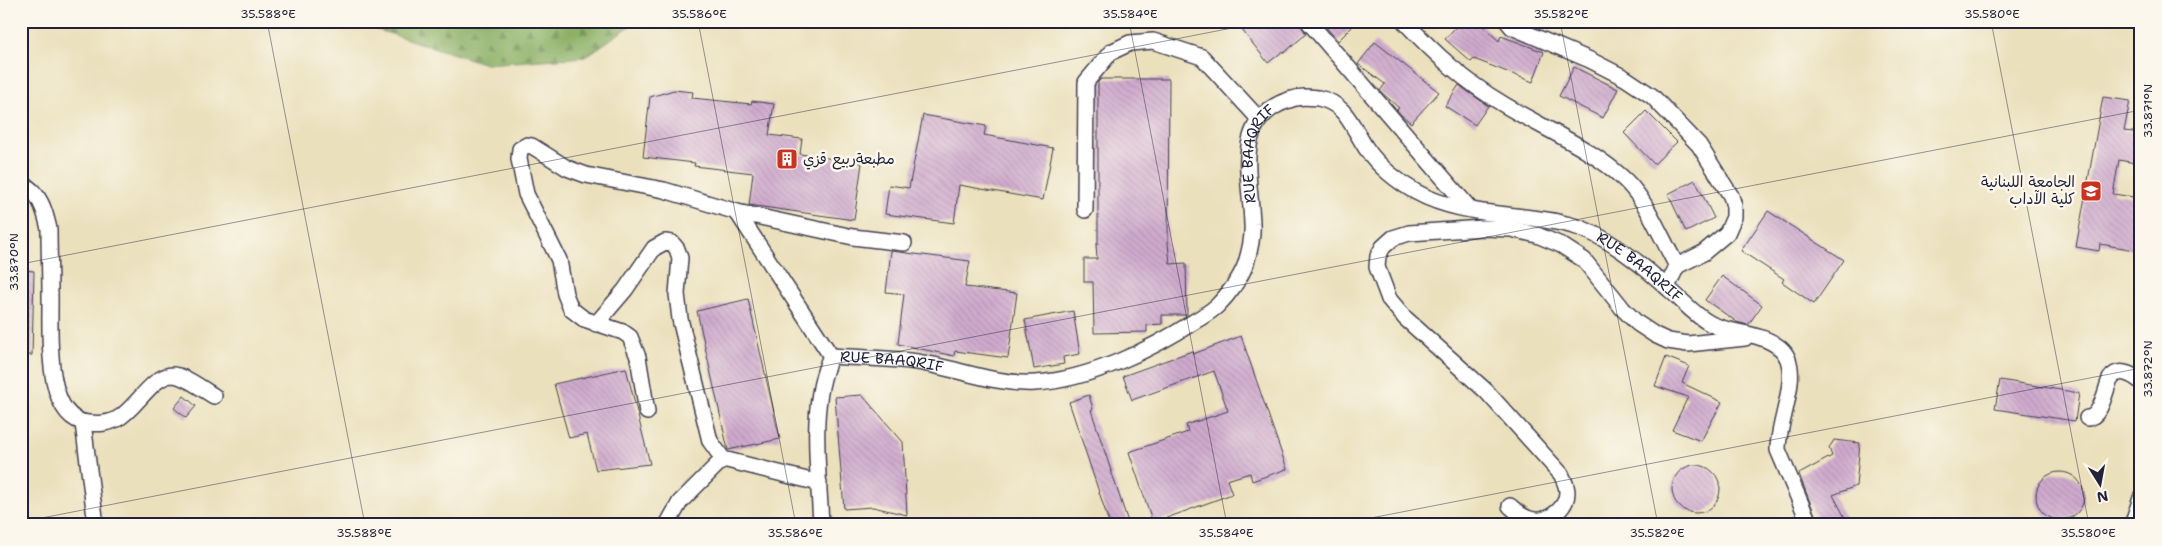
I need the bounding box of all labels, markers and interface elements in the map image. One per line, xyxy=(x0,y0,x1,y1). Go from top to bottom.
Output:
text: 35.588°E xyxy=(240,6,296,22)
text: 35.586°E xyxy=(671,6,727,22)
text: 35.584°E xyxy=(1102,6,1158,22)
text: 35.582°E xyxy=(1533,6,1589,22)
text: 35.580°E xyxy=(1964,6,2020,22)
text: 33.871°N xyxy=(2140,84,2156,138)
street label: RUE BAAQRIF xyxy=(1238,100,1278,204)
building icon: مطبعةربيع قزي xyxy=(775,147,799,171)
place label: مطبعةربيع قزي xyxy=(803,149,895,170)
place label: الجامعة اللبنانية كلية الآداب xyxy=(1981,172,2075,209)
school or university icon: الجامعة اللبنانية كلية الآداب xyxy=(2079,179,2103,203)
street label: RUE BAAQRIF xyxy=(1593,227,1687,306)
text: 33.870°N xyxy=(6,233,22,291)
text: 33.872°N xyxy=(2140,340,2156,398)
street label: RUE BAAQRIF xyxy=(840,347,945,377)
north arrow xyxy=(2074,458,2124,508)
text: N xyxy=(2095,487,2110,507)
text: 35.588°E xyxy=(336,525,392,541)
text: 35.586°E xyxy=(767,525,823,541)
text: 35.584°E xyxy=(1198,525,1254,541)
text: 35.582°E xyxy=(1629,525,1685,541)
text: 35.580°E xyxy=(2060,525,2116,541)

